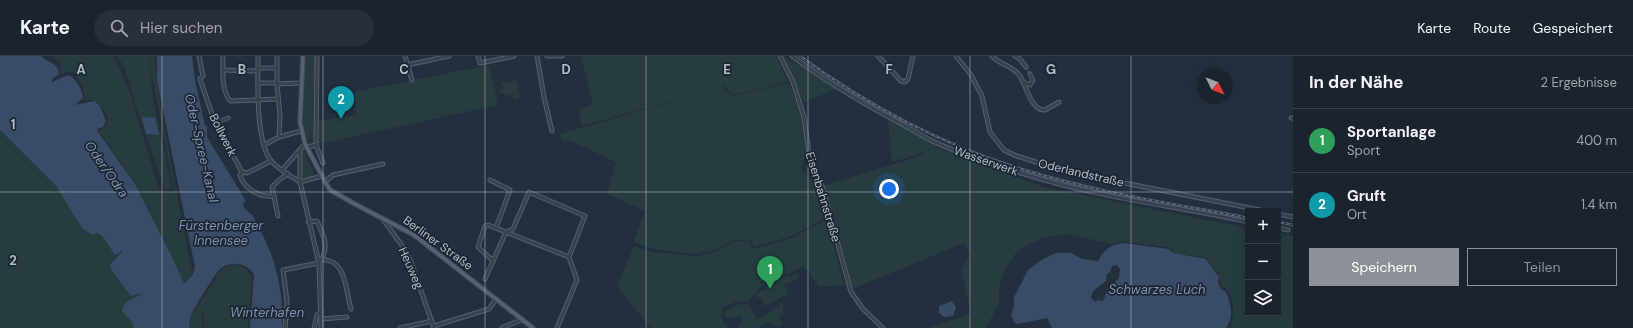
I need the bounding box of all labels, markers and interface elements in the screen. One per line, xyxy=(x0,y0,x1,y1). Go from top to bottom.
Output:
search box xyxy=(94,10,374,46)
text: Karte xyxy=(20,15,70,40)
icon: search xyxy=(108,17,130,39)
text: Hier suchen xyxy=(140,18,222,38)
text: Karte xyxy=(1417,19,1451,37)
text: Route xyxy=(1473,19,1511,37)
text: Gespeichert xyxy=(1533,19,1613,37)
text: A xyxy=(76,61,86,78)
text: B xyxy=(238,61,246,78)
text: C xyxy=(399,61,409,78)
text: D xyxy=(561,61,571,78)
text: E xyxy=(723,61,731,78)
text: F xyxy=(885,61,893,78)
text: G xyxy=(1046,61,1056,78)
north arrow xyxy=(1197,68,1233,104)
text: In der Nähe xyxy=(1309,71,1404,93)
text: 2 Ergebnisse xyxy=(1541,74,1617,91)
pin: 2 xyxy=(328,86,354,119)
water label: Oder-Spree-Kanal xyxy=(181,92,223,205)
street label: Bollwerk xyxy=(205,111,241,159)
text: 1 xyxy=(11,116,15,133)
text: Sportanlage xyxy=(1347,122,1436,142)
text: 1 xyxy=(1320,132,1324,149)
text: 400 m xyxy=(1576,132,1617,149)
water label: Oder/Odra xyxy=(81,138,132,201)
text: Sport xyxy=(1347,142,1380,159)
street label: Wasserwerk xyxy=(952,143,1020,179)
street label: Eisenbahnstraße xyxy=(802,150,844,244)
street label: Oderlandstraße xyxy=(1036,155,1126,191)
your location xyxy=(879,179,899,199)
text: Gruft xyxy=(1347,186,1386,206)
text: 2 xyxy=(1318,196,1326,213)
text: 1.4 km xyxy=(1581,196,1617,213)
text: Ort xyxy=(1347,206,1367,223)
map controls xyxy=(1245,208,1281,316)
button: + xyxy=(1245,208,1281,244)
street label: Berliner Straße xyxy=(400,212,476,274)
water label: Fürstenberger Innensee xyxy=(179,217,265,249)
button: − xyxy=(1245,244,1281,280)
street label: Heuweg xyxy=(395,245,427,292)
button: Speichern xyxy=(1309,248,1459,286)
button: Teilen xyxy=(1467,248,1617,286)
text: 2 xyxy=(9,252,17,269)
pin: 1 xyxy=(757,256,783,289)
button: layers xyxy=(1245,280,1281,316)
water label: Schwarzes Luch xyxy=(1108,281,1206,298)
water label: Winterhafen xyxy=(230,304,304,321)

